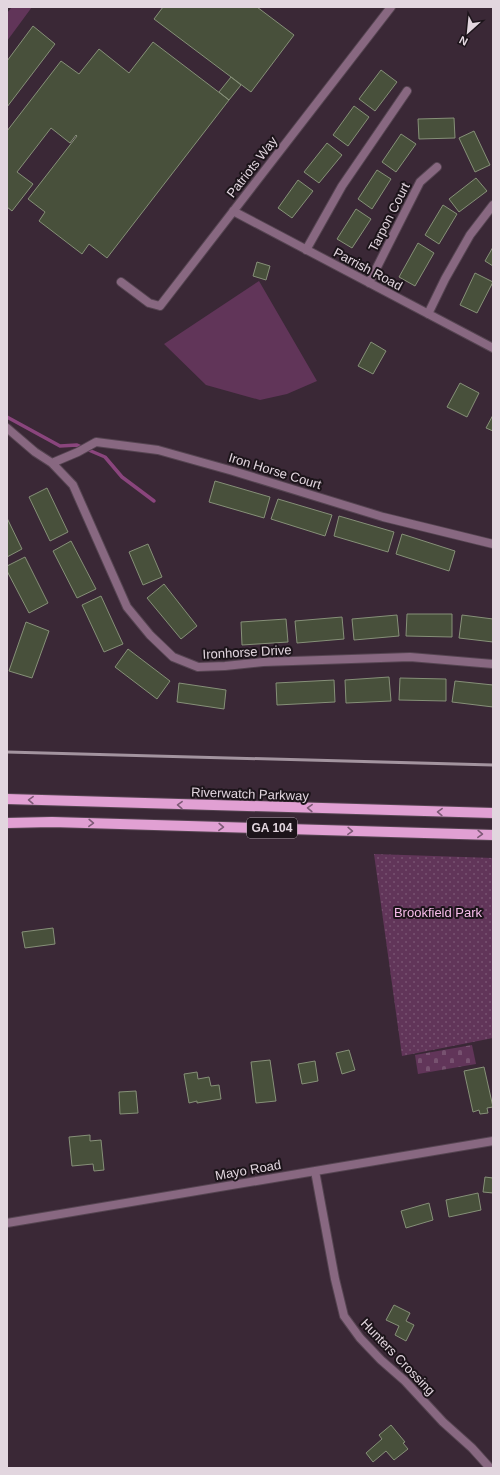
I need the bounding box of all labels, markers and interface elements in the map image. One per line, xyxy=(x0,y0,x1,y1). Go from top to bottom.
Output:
north arrow xyxy=(448,12,488,52)
text: N xyxy=(457,34,470,48)
street label: Patriots Way xyxy=(224,133,281,200)
street label: Tarpon Court xyxy=(365,180,413,254)
street label: Parrish Road xyxy=(331,245,405,293)
street label: Iron Horse Court xyxy=(227,450,324,492)
street label: Ironhorse Drive xyxy=(202,642,292,662)
street label: Riverwatch Parkway xyxy=(191,784,310,804)
one-way arrow xyxy=(28,796,34,804)
one-way arrow xyxy=(177,800,183,809)
one-way arrow xyxy=(307,804,313,812)
one-way arrow xyxy=(437,808,443,816)
road number: GA 104 xyxy=(247,818,297,838)
one-way arrow xyxy=(88,819,94,827)
one-way arrow xyxy=(218,823,224,831)
one-way arrow xyxy=(347,826,353,835)
one-way arrow xyxy=(477,830,483,838)
park label: Brookfield Park xyxy=(394,905,483,920)
street label: Mayo Road xyxy=(214,1157,282,1183)
street label: Hunters Crossing xyxy=(358,1316,438,1398)

